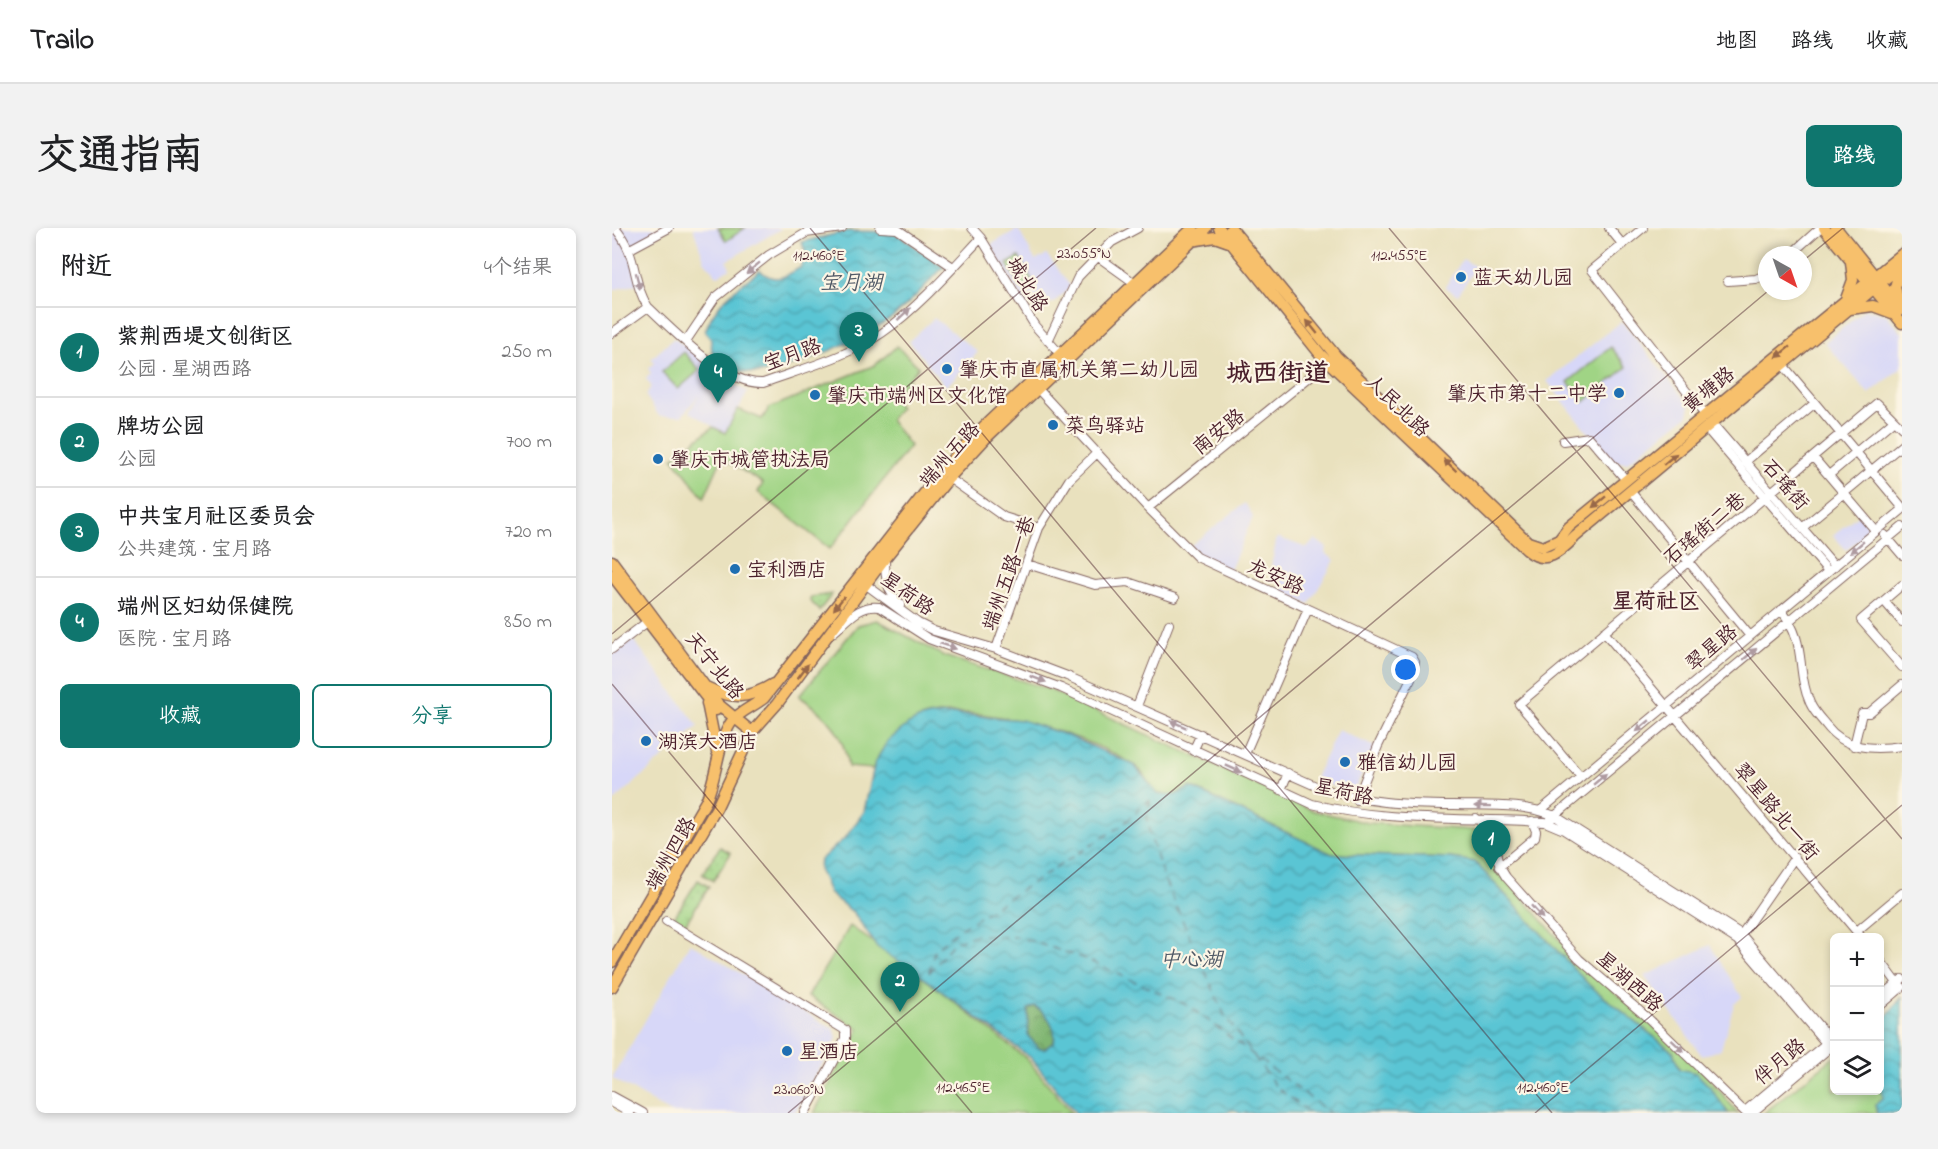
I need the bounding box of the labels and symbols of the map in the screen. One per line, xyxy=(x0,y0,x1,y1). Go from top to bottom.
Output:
text: 23.055°N xyxy=(1057,243,1111,265)
text: 112.460°E xyxy=(793,245,845,267)
text: 112.455°E xyxy=(1371,245,1427,267)
north arrow xyxy=(1758,246,1812,300)
street label: 城北路 xyxy=(998,252,1054,319)
one-way arrow xyxy=(745,261,760,273)
place label: 蓝天幼儿园 xyxy=(1473,265,1573,294)
water label: 宝月湖 xyxy=(820,269,884,299)
marker: 蓝天幼儿园 xyxy=(1454,270,1468,284)
one-way arrow xyxy=(634,271,644,290)
one-way arrow xyxy=(896,308,911,321)
pin: 3 xyxy=(840,312,878,362)
one-way arrow xyxy=(1306,319,1319,335)
street label: 宝月路 xyxy=(760,332,827,380)
one-way arrow xyxy=(1775,345,1791,358)
pin: 4 xyxy=(698,354,738,403)
district label: 城西街道 xyxy=(1226,356,1330,394)
place label: 肇庆市直属机关第二幼儿园 xyxy=(959,357,1199,386)
street label: 黄塘路 xyxy=(1677,360,1743,421)
marker: 肇庆市直属机关第二幼儿园 xyxy=(940,362,954,376)
street label: 人民北路 xyxy=(1357,369,1436,446)
place label: 肇庆市第十二中学 xyxy=(1447,381,1607,410)
place label: 肇庆市端州区文化馆 xyxy=(827,383,1007,412)
marker: 肇庆市第十二中学 xyxy=(1612,386,1626,400)
marker: 肇庆市端州区文化馆 xyxy=(808,388,822,402)
street label: 南安路 xyxy=(1187,402,1253,463)
place label: 菜鸟驿站 xyxy=(1065,413,1145,442)
street label: 端州五路 xyxy=(913,416,989,495)
marker: 菜鸟驿站 xyxy=(1046,418,1060,432)
place label: 肇庆市城管执法局 xyxy=(670,447,830,476)
marker: 肇庆市城管执法局 xyxy=(651,452,665,466)
one-way arrow xyxy=(1662,453,1677,466)
street label: 石瑶街 xyxy=(1753,453,1815,518)
one-way arrow xyxy=(1443,458,1458,472)
street label: 石瑶街二巷 xyxy=(1658,486,1754,573)
one-way arrow xyxy=(1592,495,1607,508)
street label: 端州五路一巷 xyxy=(976,512,1045,635)
one-way arrow xyxy=(1850,540,1865,553)
street label: 龙安路 xyxy=(1242,553,1309,604)
place label: 宝利酒店 xyxy=(747,557,827,586)
marker: 宝利酒店 xyxy=(728,562,742,576)
street label: 星荷路 xyxy=(874,566,940,625)
district label: 星荷社区 xyxy=(1612,587,1700,619)
one-way arrow xyxy=(834,596,846,611)
street label: 翠星路 xyxy=(1680,618,1746,679)
street label: 天宁北路 xyxy=(677,626,750,708)
one-way arrow xyxy=(939,642,957,652)
one-way arrow xyxy=(1742,648,1757,661)
your location xyxy=(1391,655,1420,684)
one-way arrow xyxy=(796,663,808,678)
one-way arrow xyxy=(1029,674,1047,684)
one-way arrow xyxy=(1168,719,1186,729)
one-way arrow xyxy=(1635,719,1651,732)
place label: 湖滨大酒店 xyxy=(658,729,758,758)
marker: 湖滨大酒店 xyxy=(639,734,653,748)
place label: 雅信幼儿园 xyxy=(1357,750,1457,779)
marker: 雅信幼儿园 xyxy=(1338,755,1352,769)
street label: 翠星路北一街 xyxy=(1725,757,1825,868)
one-way arrow xyxy=(1225,765,1243,774)
one-way arrow xyxy=(1592,772,1608,785)
street label: 星荷路 xyxy=(1311,773,1377,814)
one-way arrow xyxy=(1473,801,1492,811)
street label: 端州四路 xyxy=(640,811,705,896)
pin: 1 xyxy=(1472,820,1510,870)
one-way arrow xyxy=(1530,904,1544,919)
water label: 中心湖 xyxy=(1160,946,1224,976)
street label: 星湖西路 xyxy=(1589,946,1669,1021)
pin: 2 xyxy=(880,962,920,1012)
street label: 伴月路 xyxy=(1748,1032,1814,1093)
place label: 星酒店 xyxy=(799,1039,859,1068)
one-way arrow xyxy=(1670,1039,1685,1053)
marker: 星酒店 xyxy=(780,1044,794,1058)
text: 112.465°E xyxy=(936,1077,990,1099)
text: 112.460°E xyxy=(1517,1077,1569,1099)
text: 23.060°N xyxy=(774,1079,824,1101)

